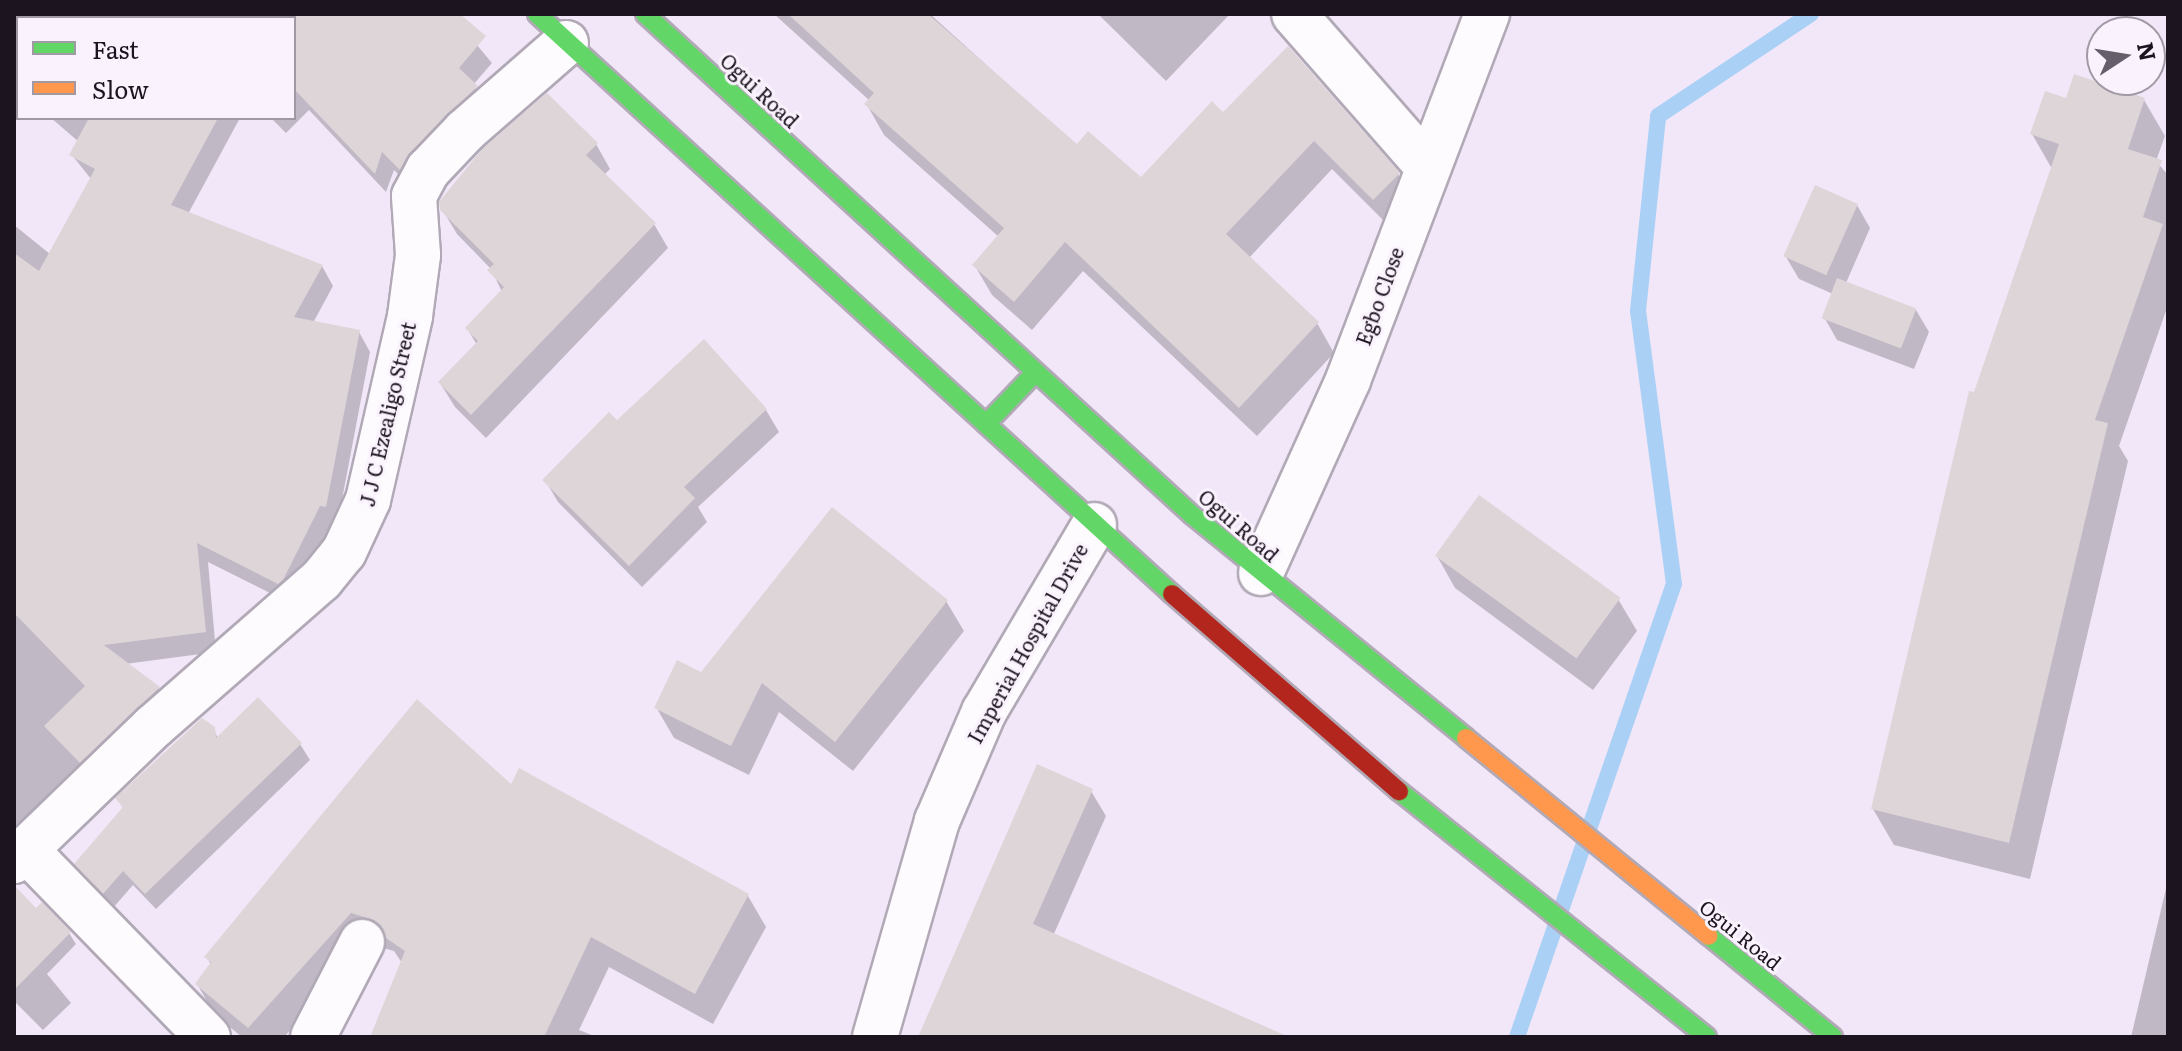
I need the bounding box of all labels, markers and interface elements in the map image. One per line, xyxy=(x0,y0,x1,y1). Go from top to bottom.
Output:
legend xyxy=(16,16,296,120)
north arrow xyxy=(2086,16,2166,96)
text: Fast xyxy=(92,31,139,66)
text: N xyxy=(2130,39,2166,64)
street label: Ogui Road xyxy=(716,48,804,132)
text: Slow xyxy=(92,71,149,106)
street label: Egbo Close xyxy=(1350,244,1408,348)
street label: J J C Ezealigo Street xyxy=(354,319,420,509)
street label: Ogui Road xyxy=(1194,484,1284,566)
street label: Imperial Hospital Drive xyxy=(962,539,1092,747)
street label: Ogui Road xyxy=(1695,894,1787,974)

